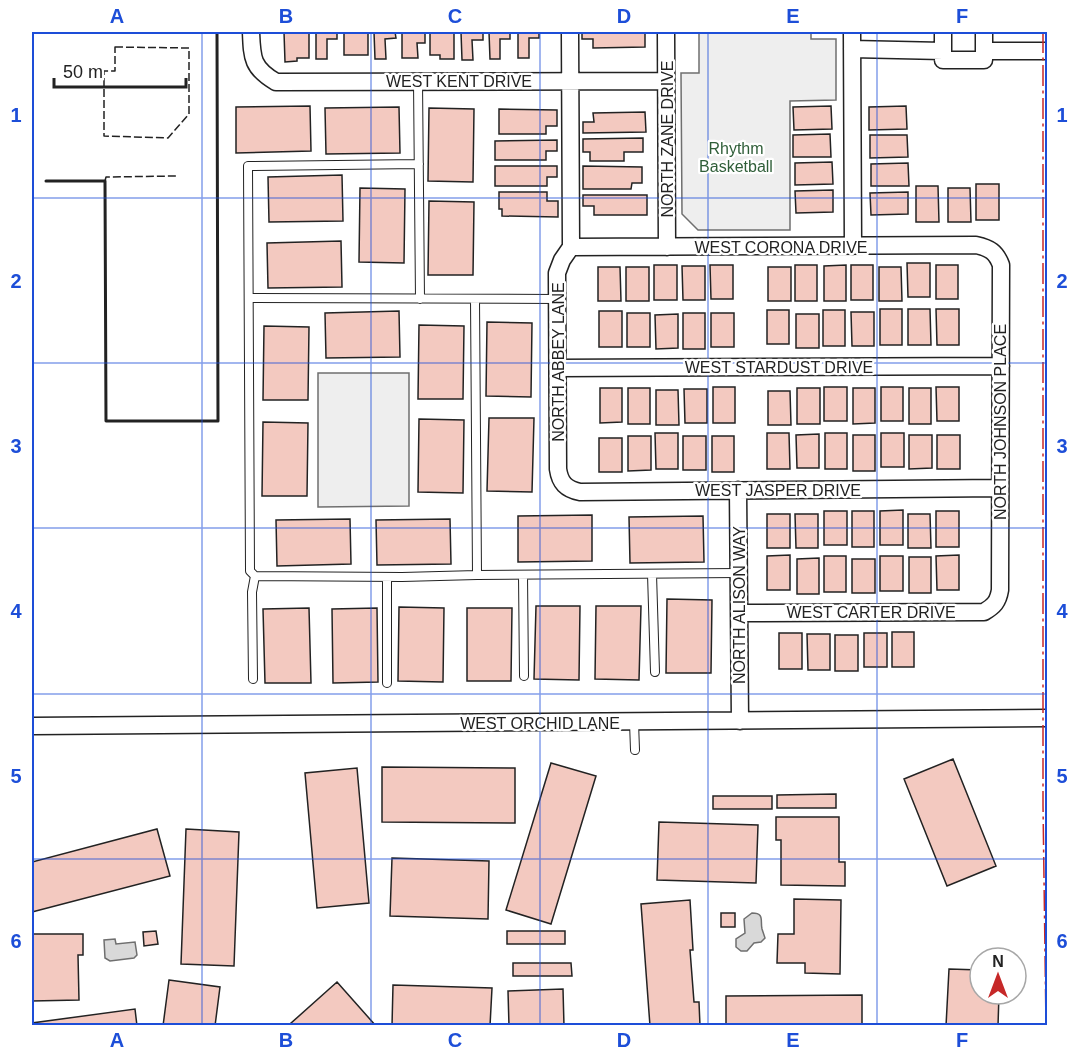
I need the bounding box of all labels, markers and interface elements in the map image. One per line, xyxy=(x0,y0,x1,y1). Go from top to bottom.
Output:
text: A xyxy=(110,5,124,27)
text: B xyxy=(279,5,293,27)
text: C xyxy=(448,5,462,27)
text: D xyxy=(617,5,631,27)
text: E xyxy=(786,5,800,27)
text: F xyxy=(956,5,968,27)
scale bar xyxy=(54,51,186,89)
street label: NORTH ZANE DRIVE xyxy=(659,60,676,218)
text: 50 m xyxy=(63,62,103,82)
street label: WEST KENT DRIVE xyxy=(386,73,532,90)
text: 1 xyxy=(10,104,22,126)
text: 1 xyxy=(1056,104,1068,126)
park label: Rhythm Basketball xyxy=(699,140,773,175)
street label: WEST CORONA DRIVE xyxy=(694,239,868,256)
text: 2 xyxy=(10,270,22,292)
text: 2 xyxy=(1056,270,1068,292)
street label: NORTH ABBEY LANE xyxy=(550,282,567,442)
street label: NORTH JOHNSON PLACE xyxy=(992,324,1009,520)
street label: WEST STARDUST DRIVE xyxy=(685,359,873,376)
text: 3 xyxy=(10,435,22,457)
text: 3 xyxy=(1056,435,1068,457)
street label: WEST JASPER DRIVE xyxy=(695,482,861,499)
street label: NORTH ALISON WAY xyxy=(731,526,748,684)
text: 4 xyxy=(10,600,22,622)
text: 4 xyxy=(1056,600,1068,622)
street label: WEST CARTER DRIVE xyxy=(786,604,956,621)
street label: WEST ORCHID LANE xyxy=(460,715,620,732)
text: 5 xyxy=(10,765,22,787)
text: 5 xyxy=(1056,765,1068,787)
text: 6 xyxy=(10,930,22,952)
text: 6 xyxy=(1056,930,1068,952)
north arrow xyxy=(968,946,1028,1006)
text: N xyxy=(992,953,1004,970)
text: A xyxy=(110,1029,124,1051)
text: B xyxy=(279,1029,293,1051)
text: C xyxy=(448,1029,462,1051)
text: D xyxy=(617,1029,631,1051)
text: E xyxy=(786,1029,800,1051)
text: F xyxy=(956,1029,968,1051)

